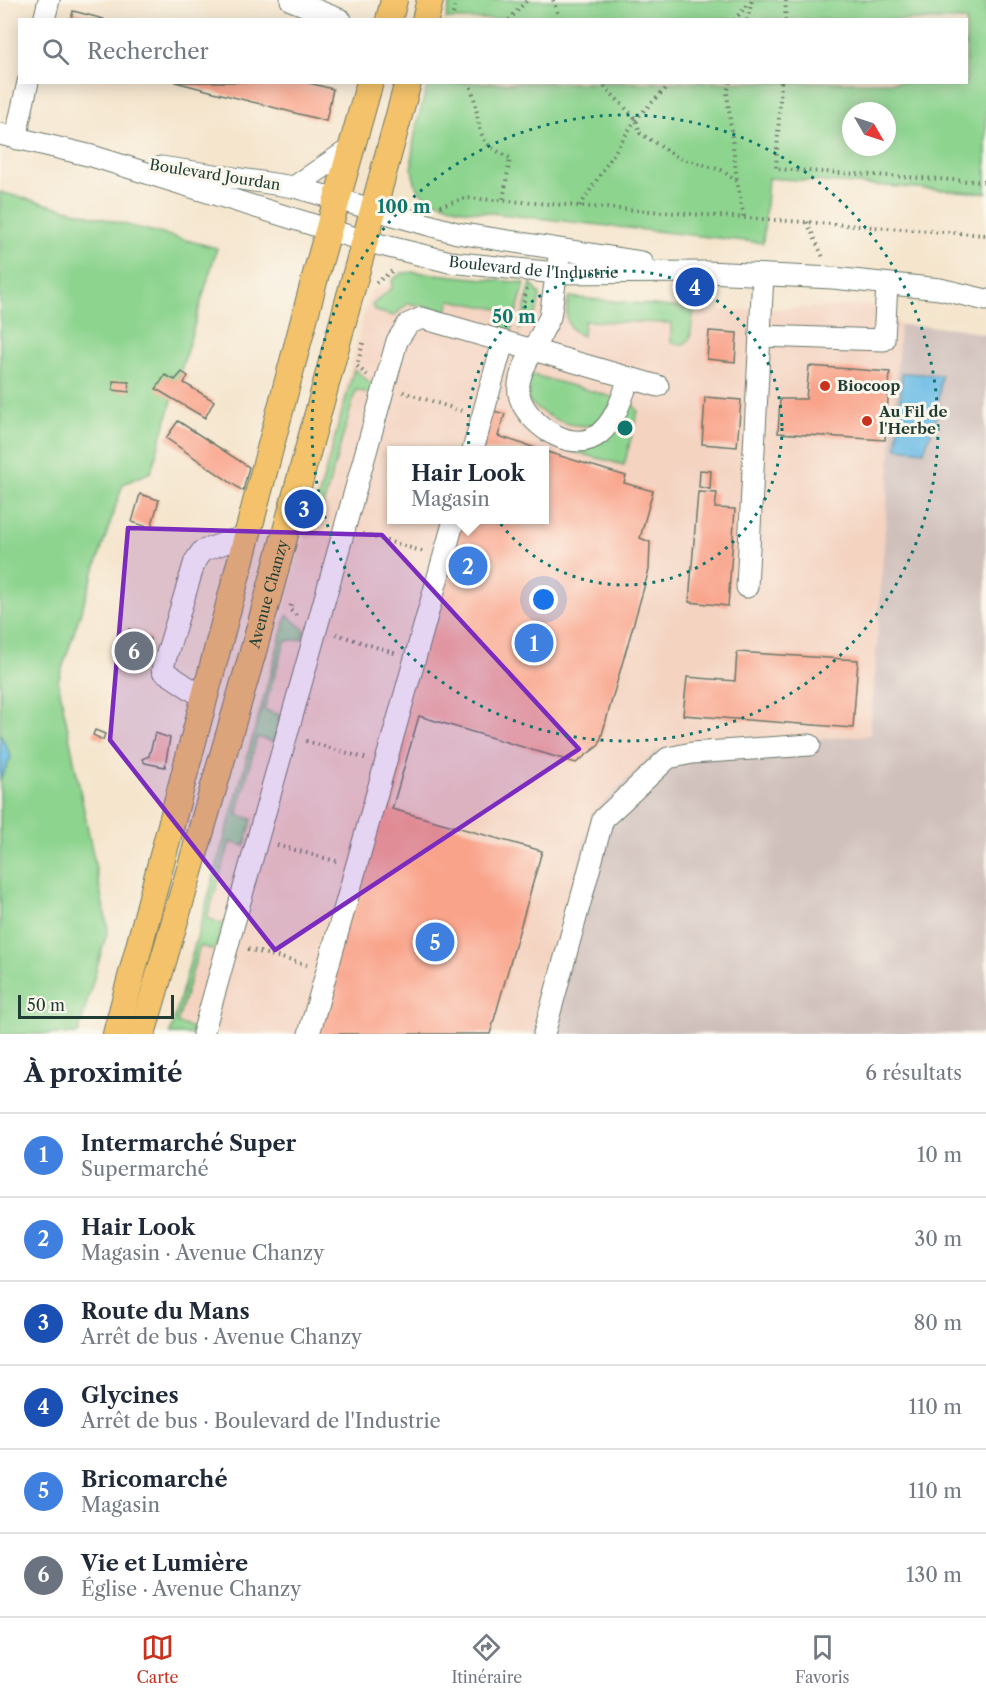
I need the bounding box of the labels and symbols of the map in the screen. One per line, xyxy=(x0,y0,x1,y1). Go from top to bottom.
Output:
north arrow xyxy=(842,102,896,156)
street label: Boulevard Jourdan xyxy=(148,155,283,194)
text: 100 m xyxy=(377,196,431,218)
street label: Boulevard de l'Industrie xyxy=(448,252,619,282)
pin: 4 xyxy=(676,264,714,310)
text: 50 m xyxy=(492,306,536,328)
place label: Biocoop xyxy=(837,376,900,395)
marker: Biocoop xyxy=(818,379,832,393)
place label: Au Fil de l'Herbe xyxy=(878,402,948,438)
marker: Au Fil de l'Herbe xyxy=(860,414,874,428)
centre of rings xyxy=(615,418,635,438)
pin: 3 xyxy=(284,486,324,532)
street label: Avenue Chanzy xyxy=(244,537,292,651)
pin: 2 xyxy=(448,544,488,588)
your location xyxy=(529,585,558,614)
pin: 1 xyxy=(514,620,554,666)
pin: 6 xyxy=(114,628,154,674)
pin: 5 xyxy=(416,920,454,964)
scale bar xyxy=(18,992,174,1019)

